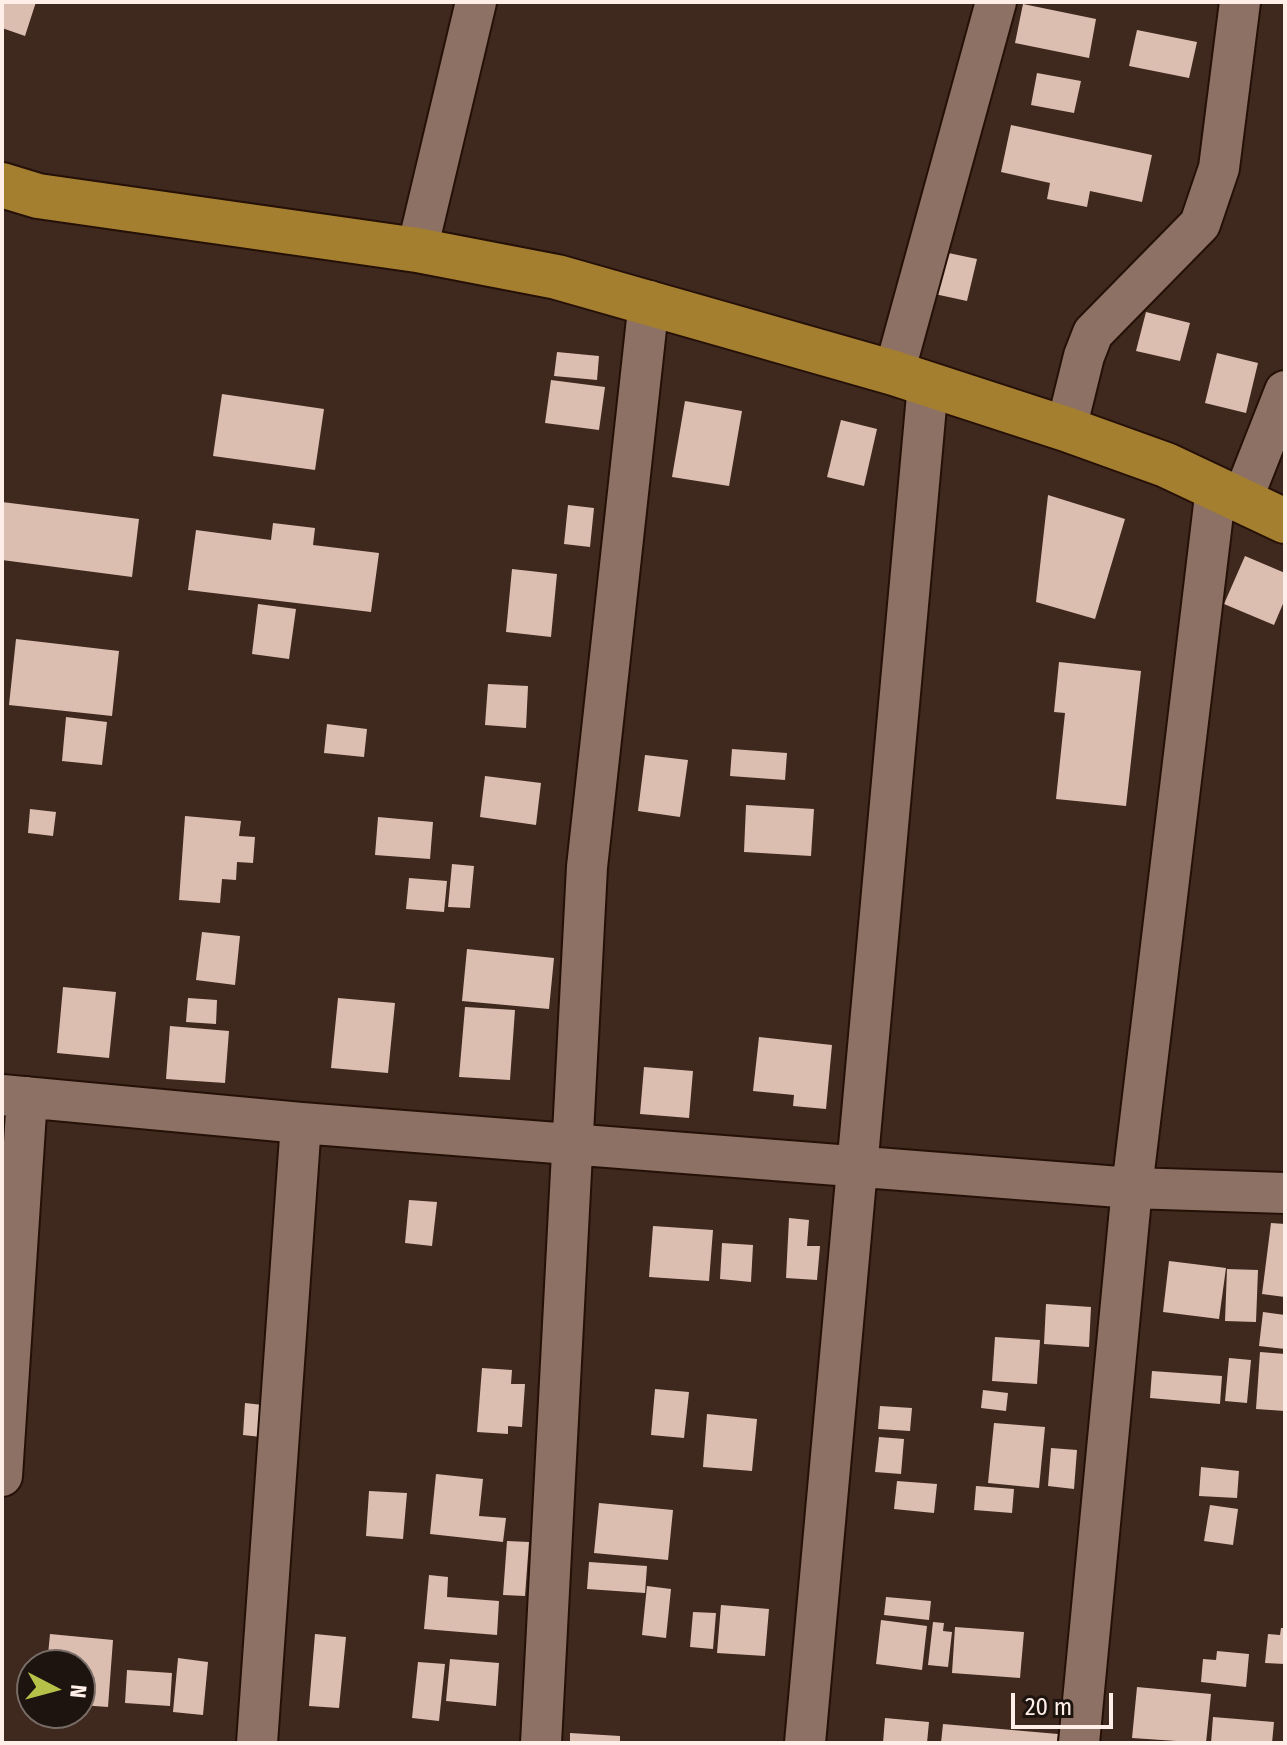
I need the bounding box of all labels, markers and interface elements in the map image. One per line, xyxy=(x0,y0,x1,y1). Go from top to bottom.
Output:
north arrow xyxy=(16,1649,96,1729)
scale bar xyxy=(1015,1677,1117,1727)
text: N xyxy=(64,1683,92,1699)
text: 20 m xyxy=(1025,1693,1072,1721)

